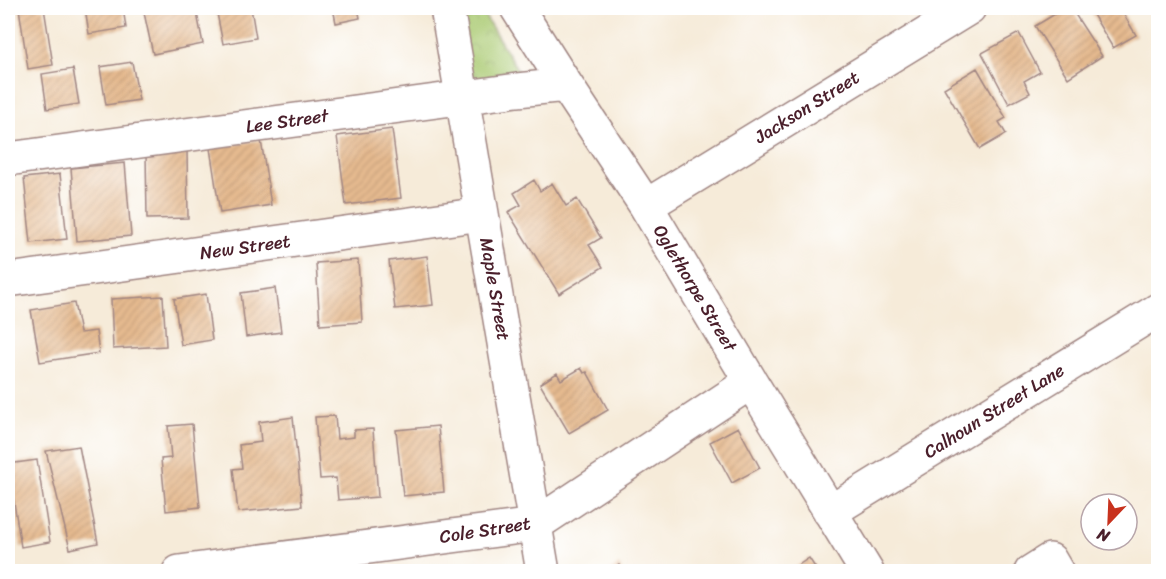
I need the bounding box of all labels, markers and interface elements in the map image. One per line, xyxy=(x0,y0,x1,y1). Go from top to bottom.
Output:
street label: Jackson Street xyxy=(747,62,866,153)
street label: Lee Street xyxy=(244,99,331,143)
street label: Oglethorpe Street xyxy=(644,218,746,358)
street label: New Street xyxy=(198,225,293,269)
street label: Maple Street xyxy=(470,235,520,343)
street label: Calhoun Street Lane xyxy=(917,355,1071,467)
north arrow xyxy=(1079,492,1139,552)
street label: Cole Street xyxy=(437,507,533,553)
text: N xyxy=(1092,519,1115,551)

